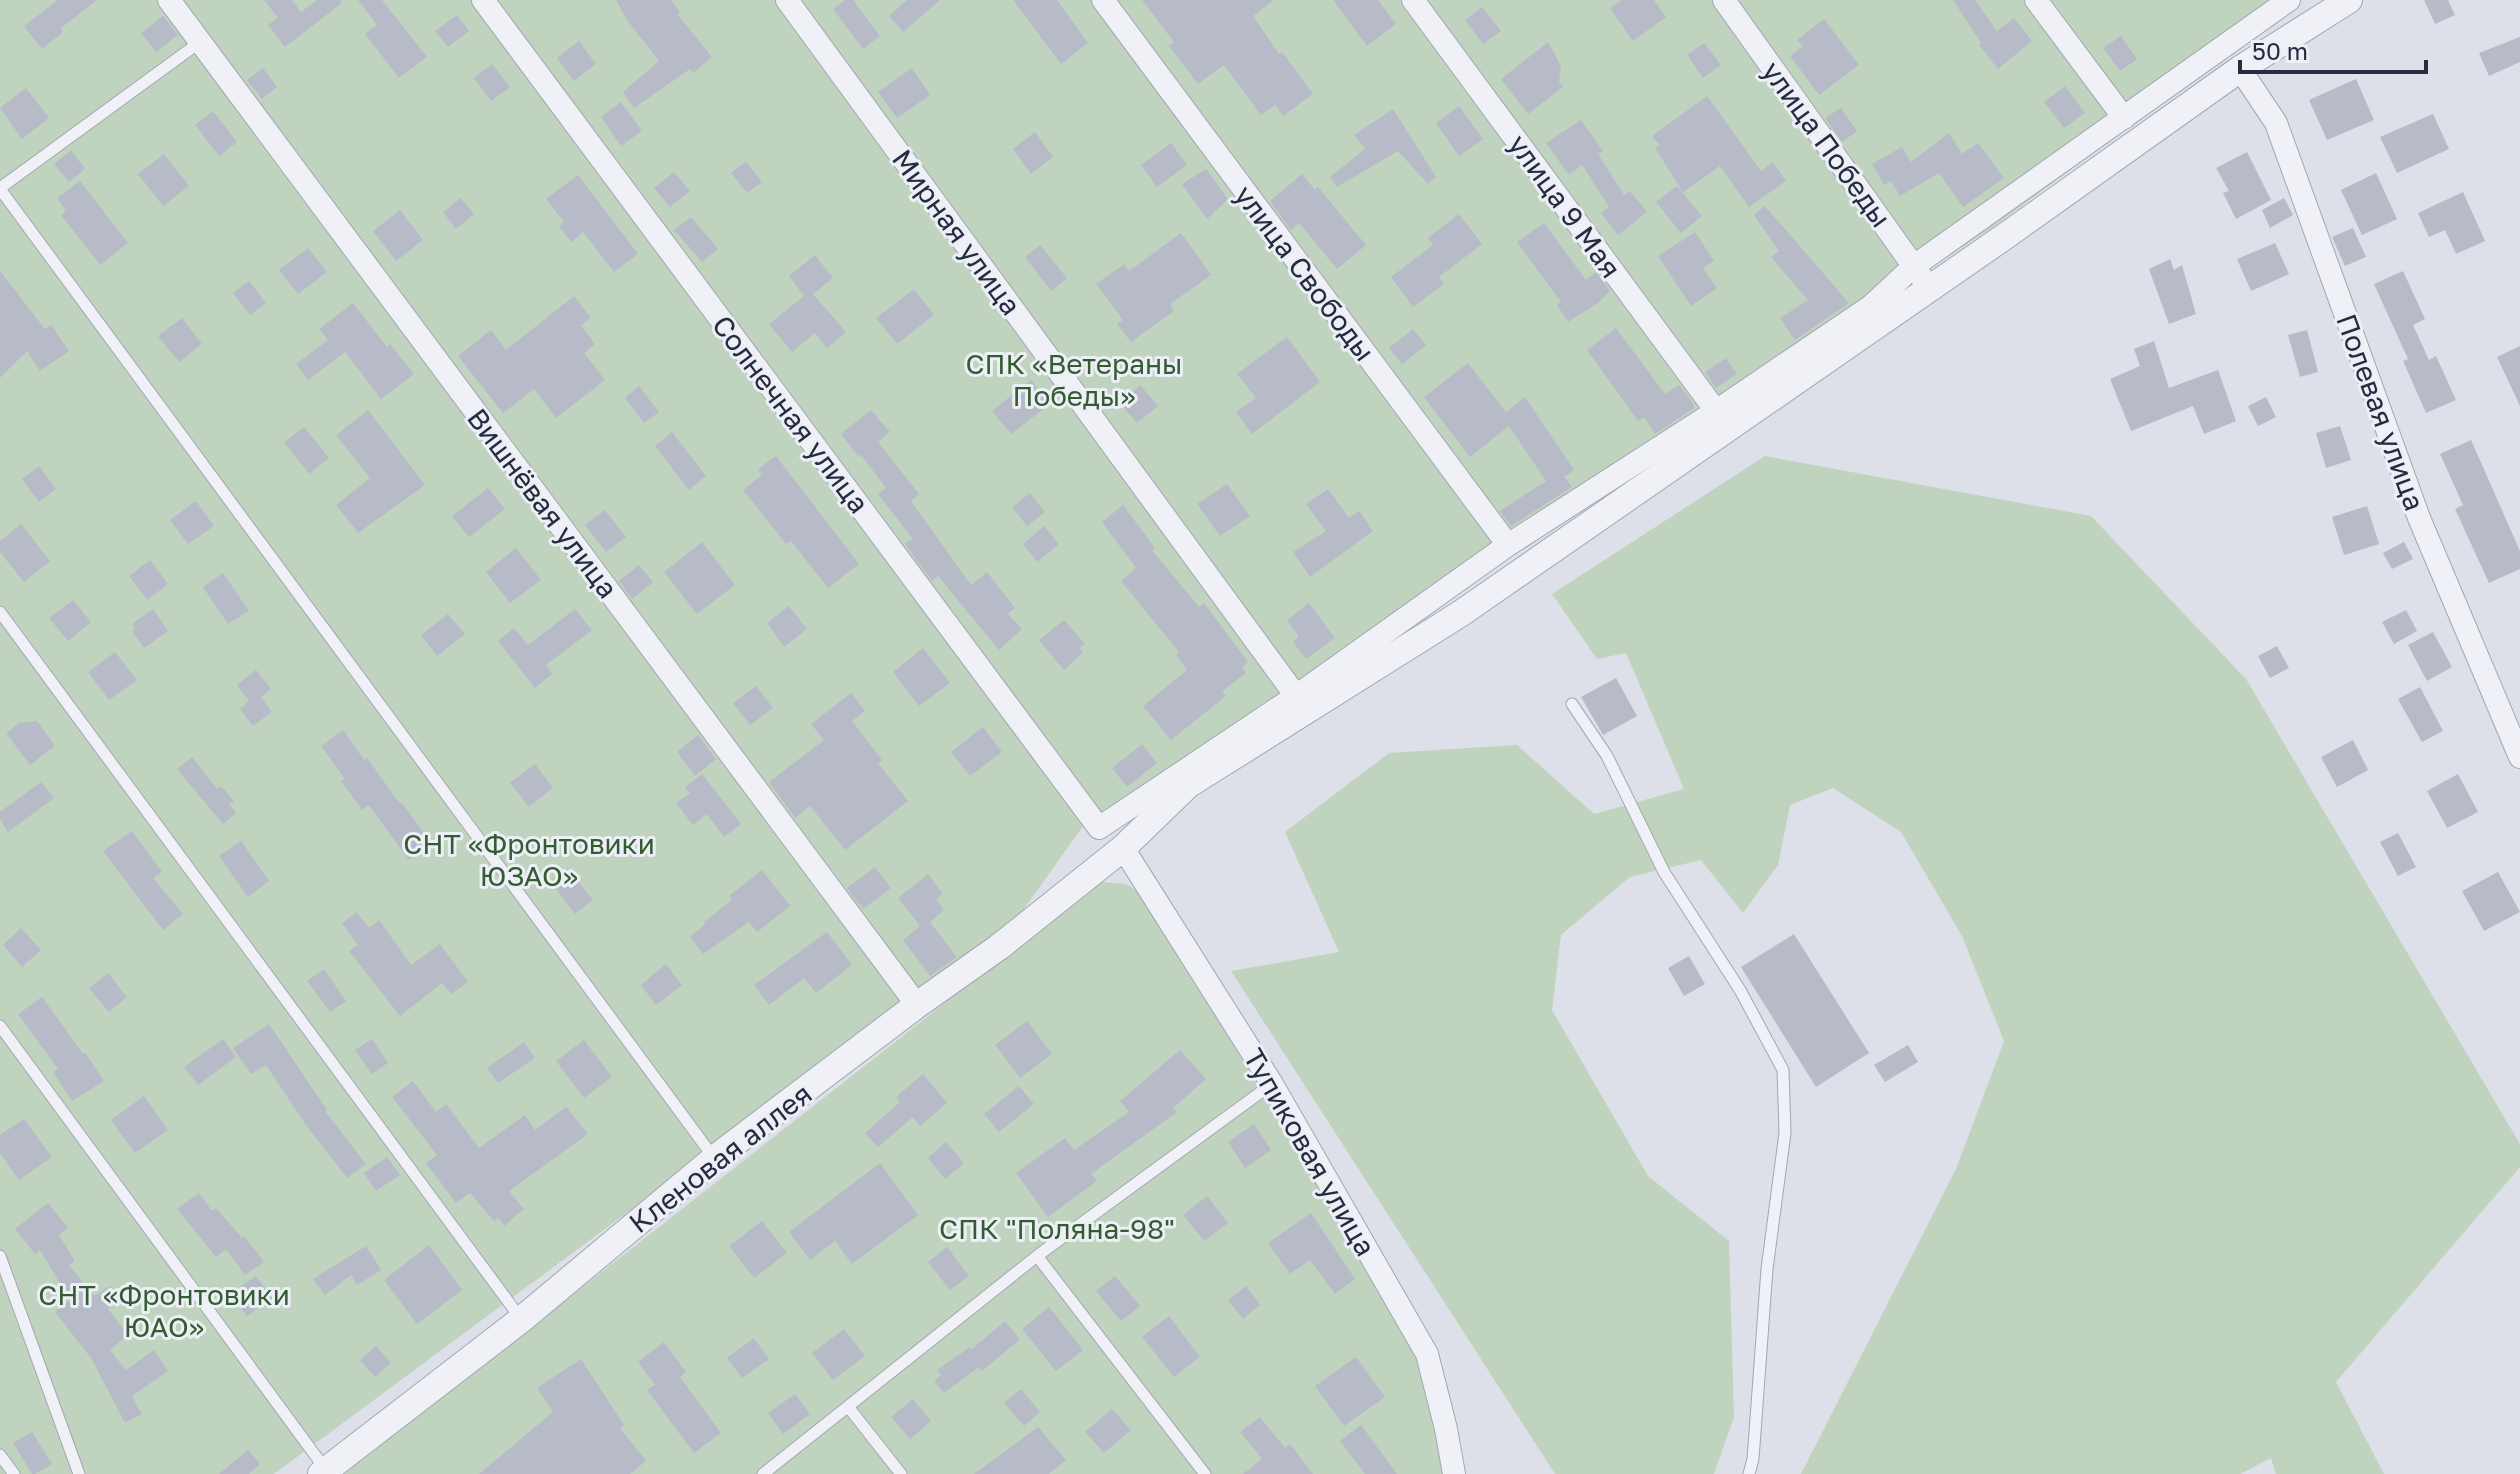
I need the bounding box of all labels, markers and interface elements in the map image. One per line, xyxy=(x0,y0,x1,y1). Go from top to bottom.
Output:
scale bar xyxy=(2240,24,2426,74)
text: 50 m xyxy=(2252,36,2308,65)
street label: улица Победы xyxy=(1756,55,1898,233)
street label: улица 9 Мая xyxy=(1502,128,1628,284)
street label: Мирная улица xyxy=(886,143,1028,321)
street label: улица Свободы xyxy=(1228,179,1382,367)
street label: Солнечная улица xyxy=(706,309,876,519)
street label: Полевая улица xyxy=(2330,309,2432,515)
park label: СПК «Ветераны Победы» xyxy=(965,347,1183,412)
street label: Вишнёвая улица xyxy=(461,402,625,604)
park label: СНТ «Фронтовики ЮЗАО» xyxy=(403,827,655,892)
street label: Тупиковая улица xyxy=(1237,1043,1383,1261)
street label: Кленовая аллея xyxy=(622,1077,818,1239)
park label: СПК "Поляна-98" xyxy=(939,1212,1175,1245)
park label: СНТ «Фронтовики ЮАО» xyxy=(38,1278,290,1343)

